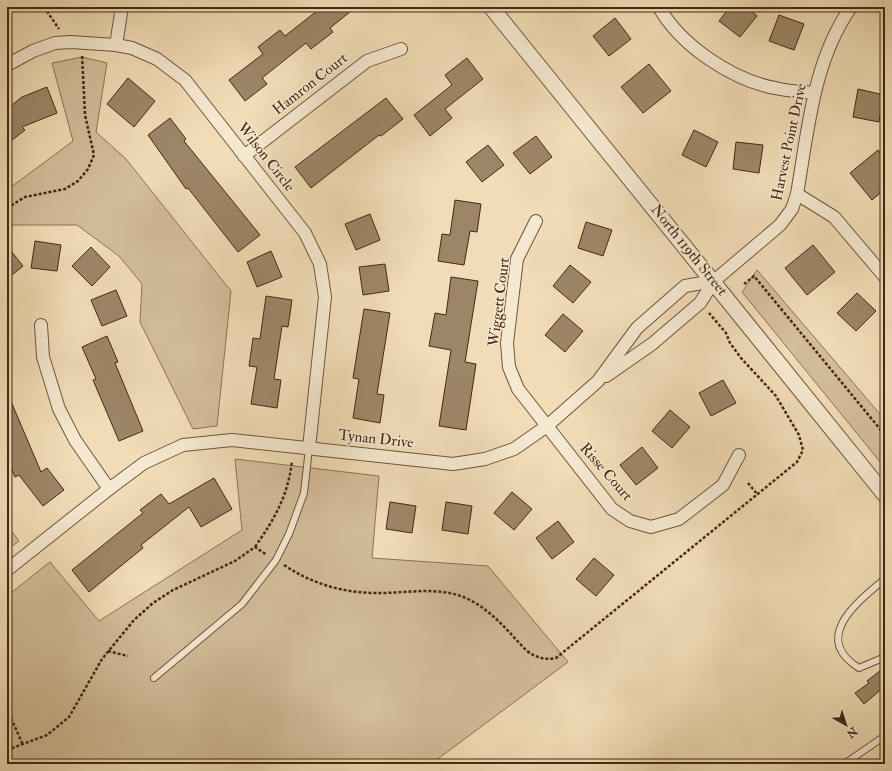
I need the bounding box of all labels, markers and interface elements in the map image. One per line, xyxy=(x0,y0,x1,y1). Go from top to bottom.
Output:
street label: Hamron Court xyxy=(269,49,351,119)
street label: Harvest Point Drive xyxy=(767,82,811,202)
street label: Wilson Circle xyxy=(232,118,299,195)
street label: North 119th Street xyxy=(646,200,732,300)
street label: Wiggett Court xyxy=(484,256,514,349)
street label: Tynan Drive xyxy=(337,426,415,452)
street label: Risse Court xyxy=(576,439,636,505)
north arrow xyxy=(826,705,866,745)
text: N xyxy=(843,724,861,741)

